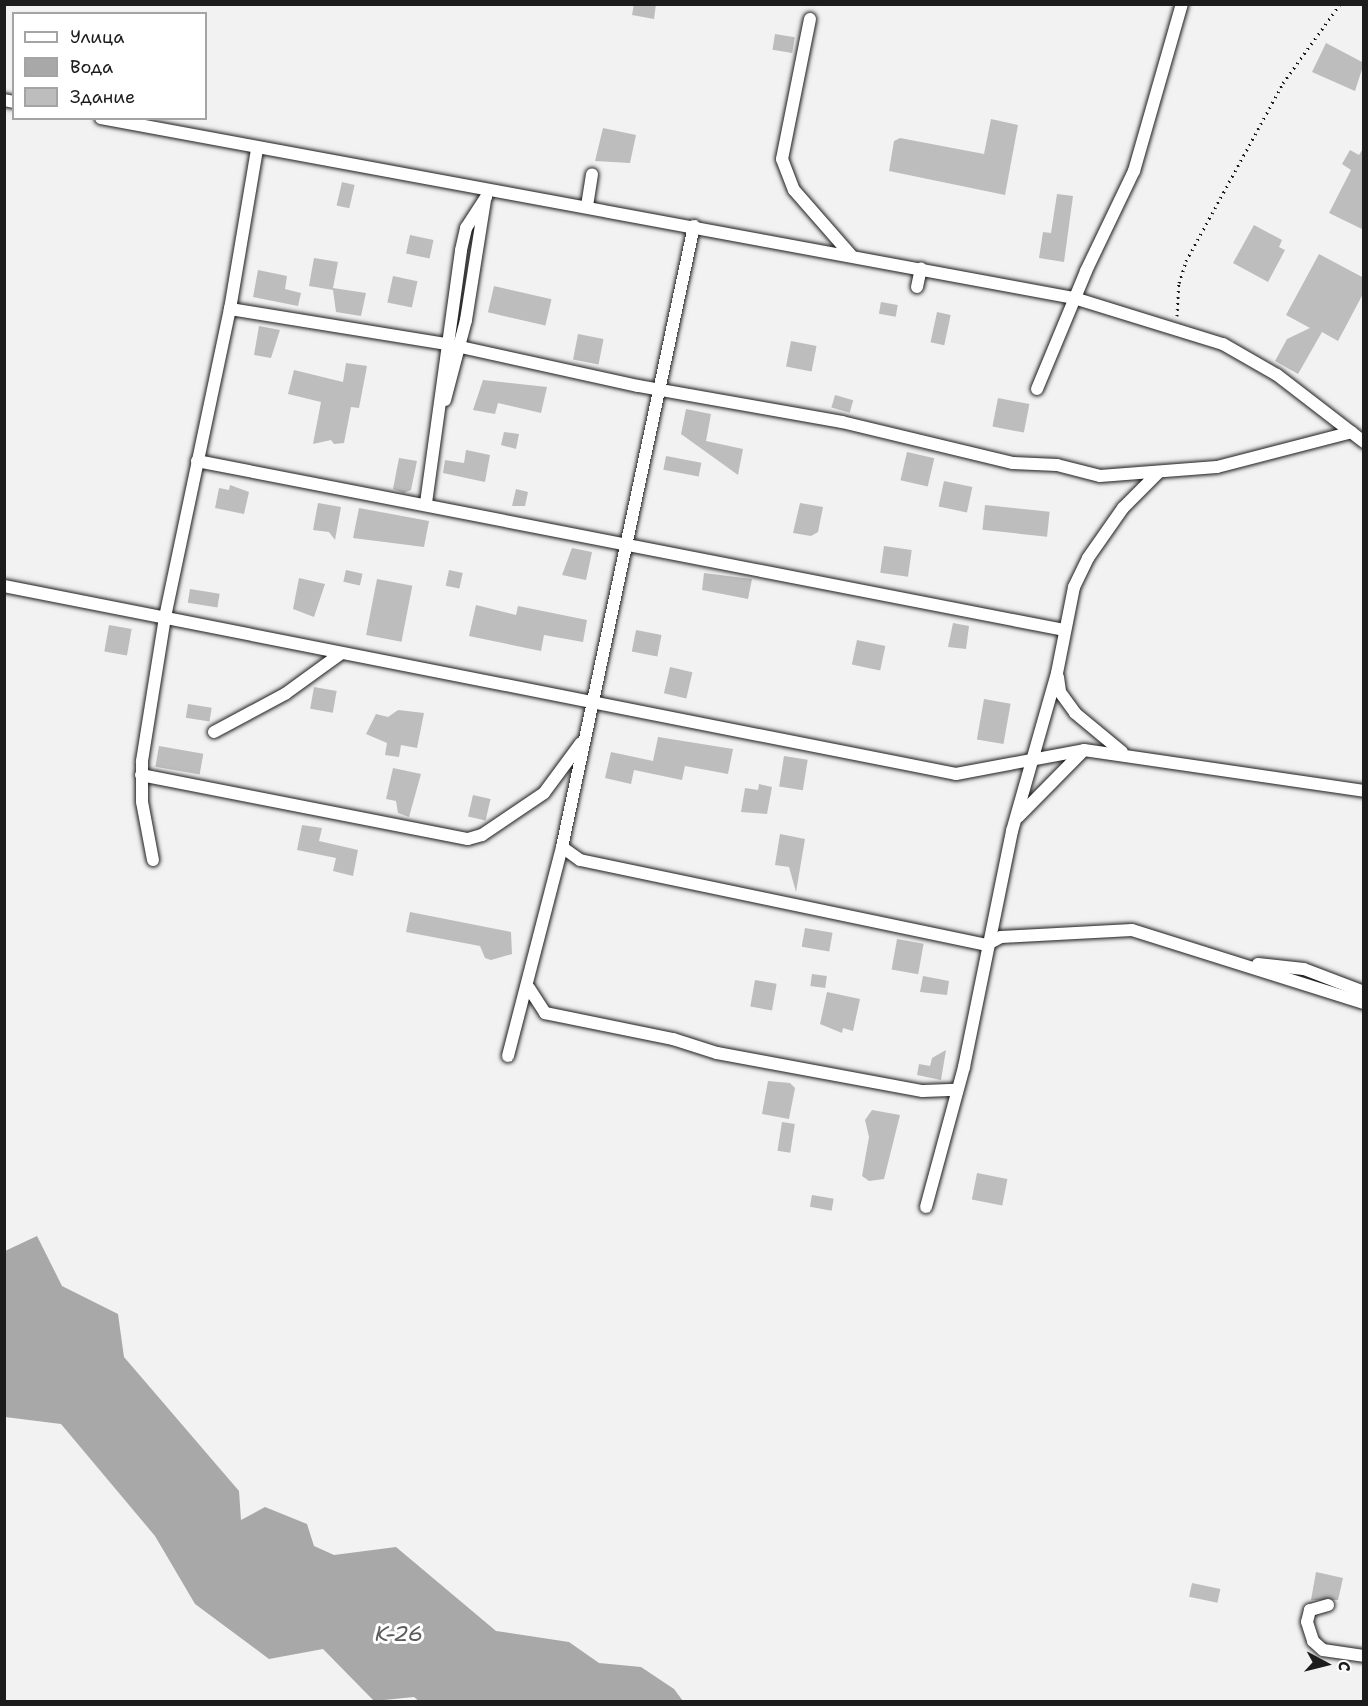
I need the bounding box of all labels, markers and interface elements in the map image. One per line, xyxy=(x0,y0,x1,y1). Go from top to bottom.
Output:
legend xyxy=(12,12,207,120)
text: Улица xyxy=(70,25,124,49)
text: Вода xyxy=(70,55,113,79)
text: Здание xyxy=(70,85,135,109)
water label: К-26 xyxy=(375,1621,423,1647)
north arrow xyxy=(1296,1634,1356,1694)
text: С xyxy=(1333,1660,1355,1672)

